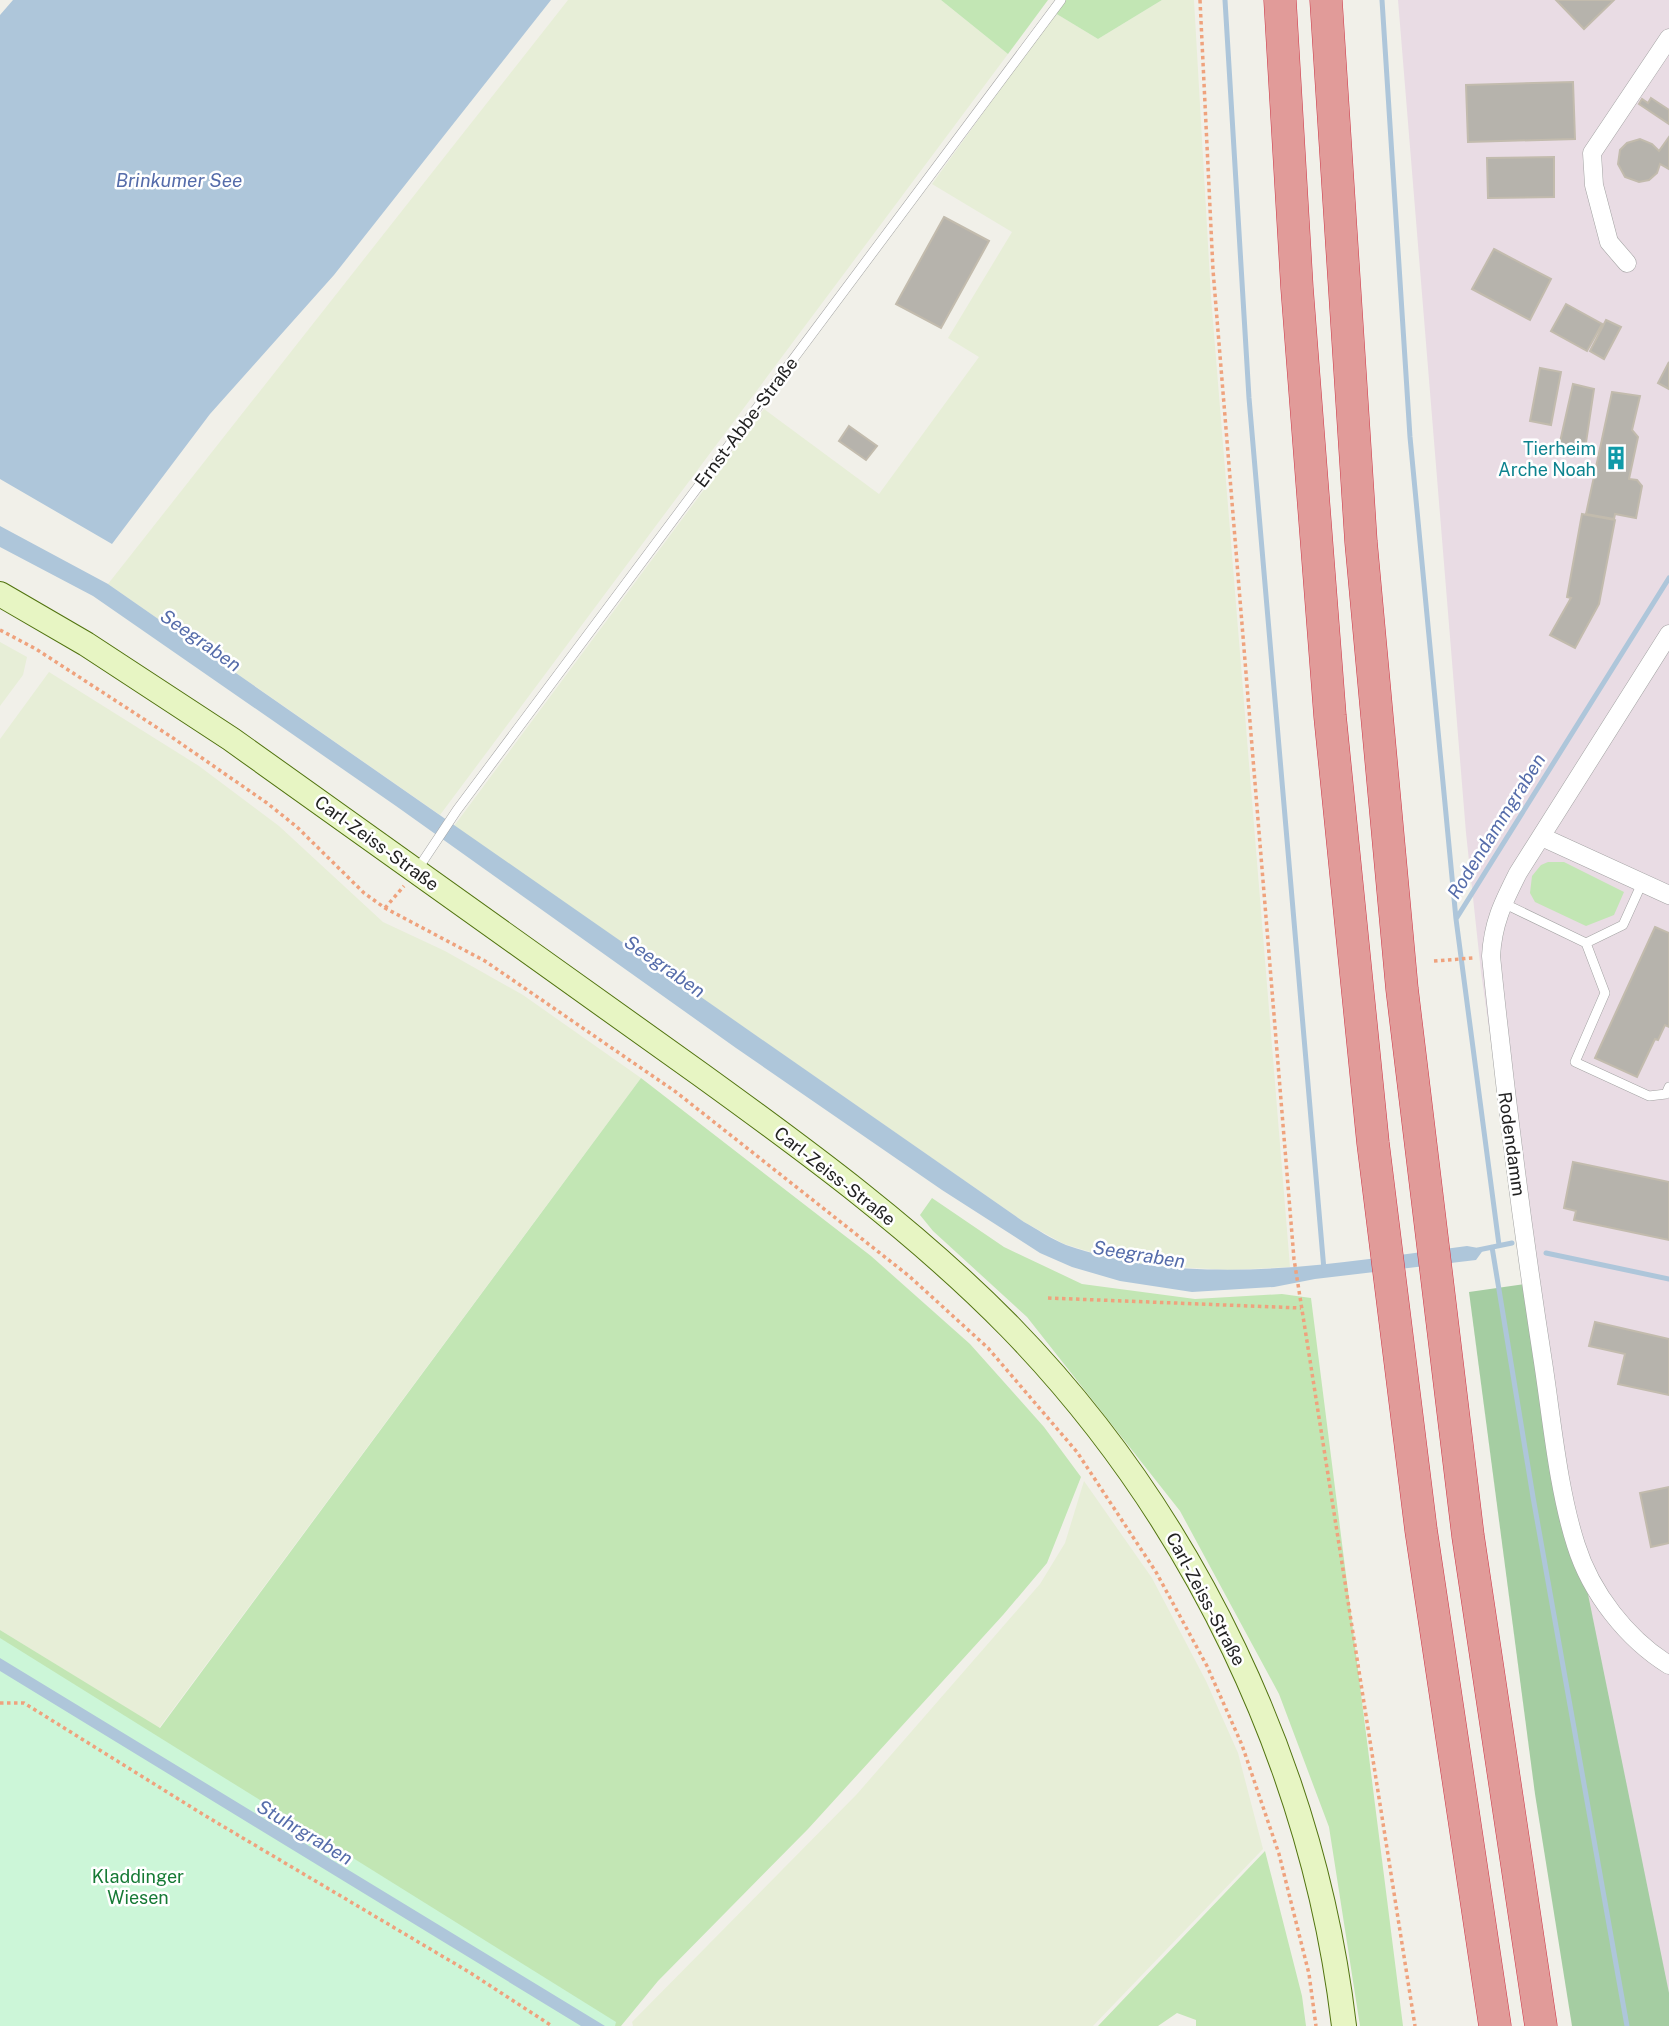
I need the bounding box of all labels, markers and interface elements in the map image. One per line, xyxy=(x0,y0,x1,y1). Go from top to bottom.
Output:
water label: Brinkumer See xyxy=(116,169,242,191)
street label: Ernst-Abbe-Straße xyxy=(690,353,802,491)
place label: Tierheim Arche Noah xyxy=(1498,438,1596,480)
building icon: Tierheim Arche Noah xyxy=(1602,444,1630,472)
water label: Seegraben xyxy=(157,604,245,676)
water label: Rodendammgraben xyxy=(1442,749,1550,903)
street label: Carl-Zeiss-Straße xyxy=(311,791,443,895)
water label: Seegraben xyxy=(621,930,709,1002)
street label: Rodendamm xyxy=(1494,1090,1530,1198)
street label: Carl-Zeiss-Straße xyxy=(770,1122,900,1230)
water label: Seegraben xyxy=(1091,1236,1187,1272)
street label: Carl-Zeiss-Straße xyxy=(1162,1529,1250,1669)
water label: Stuhrgraben xyxy=(253,1795,357,1869)
park label: Kladdinger Wiesen xyxy=(92,1866,184,1908)

